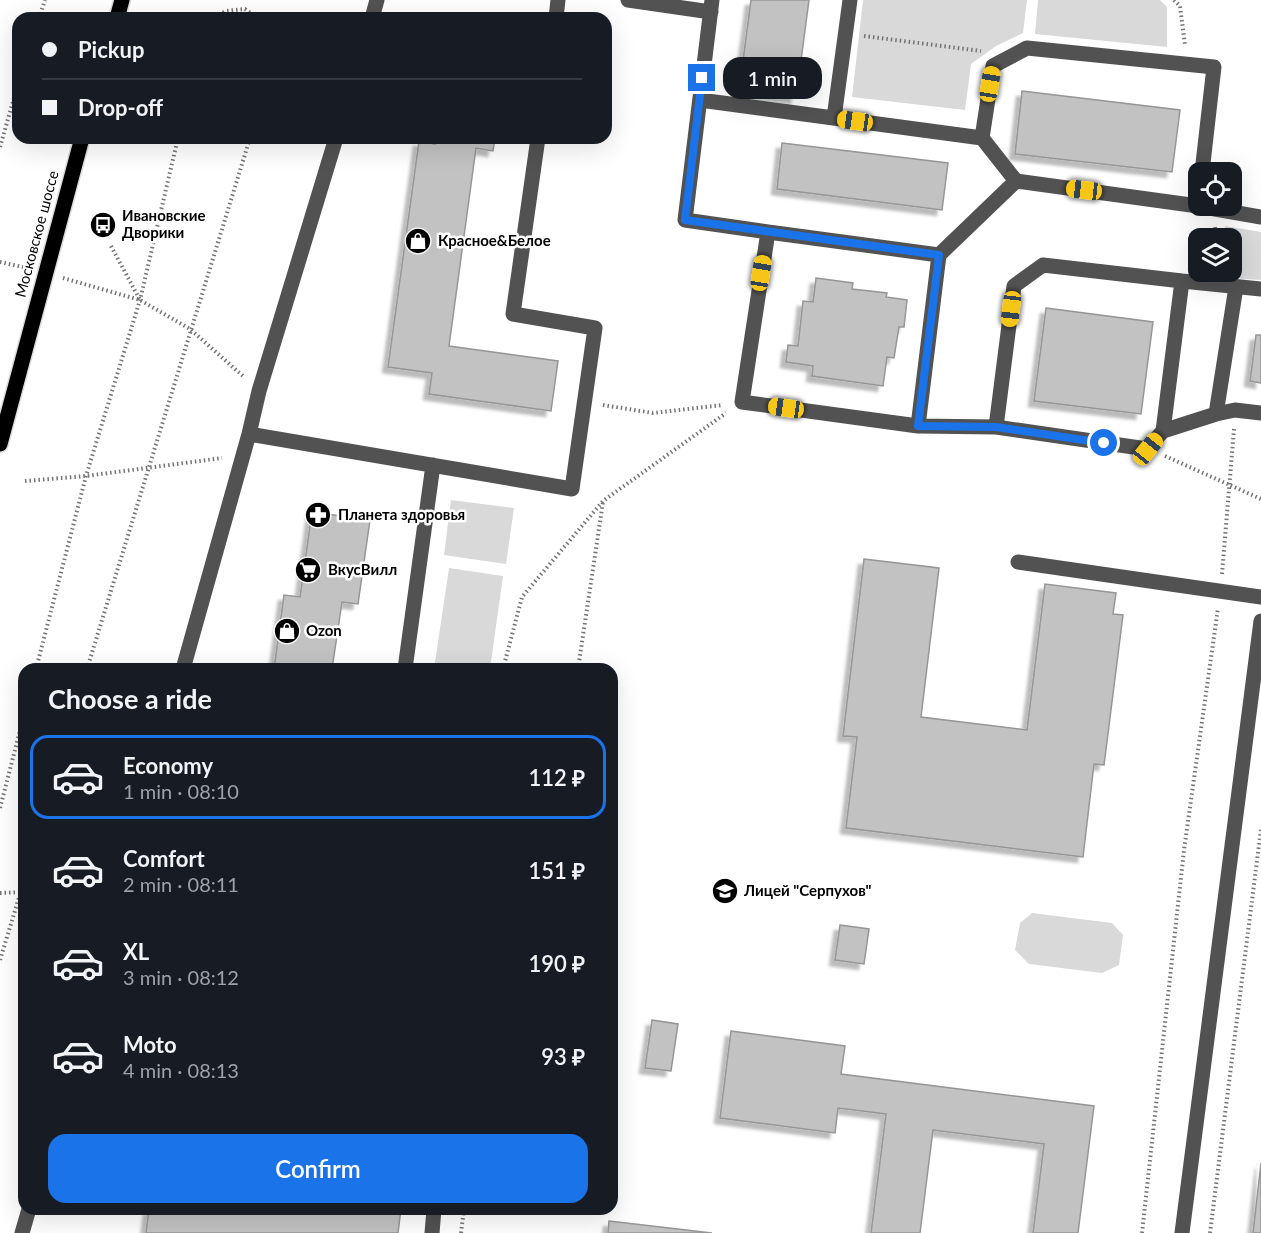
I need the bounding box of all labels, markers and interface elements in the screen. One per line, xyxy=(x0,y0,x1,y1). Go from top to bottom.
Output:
text: Pickup xyxy=(78,36,144,63)
callout: 1 min xyxy=(723,57,822,99)
route end xyxy=(688,64,715,91)
car xyxy=(978,65,1002,103)
text: 1 min xyxy=(748,66,797,90)
text: Drop-off xyxy=(78,94,163,121)
car xyxy=(836,110,874,132)
map controls xyxy=(1188,162,1242,282)
button: locate xyxy=(1188,162,1242,216)
street label: Московское шоссе xyxy=(10,168,62,299)
car xyxy=(1065,179,1103,201)
place label: Ивановские Дворики xyxy=(122,206,205,241)
bus stop icon: Ивановские Дворики xyxy=(88,210,118,240)
shop icon: Красное&Белое xyxy=(403,226,433,256)
button: layers xyxy=(1188,228,1242,282)
place label: Красное&Белое xyxy=(438,231,551,249)
car xyxy=(749,254,773,292)
car xyxy=(1000,290,1022,328)
car xyxy=(767,397,805,419)
route start xyxy=(1090,429,1117,456)
car xyxy=(1130,429,1166,469)
pharmacy icon: Планета здоровья xyxy=(303,500,333,530)
place label: Планета здоровья xyxy=(338,505,465,523)
supermarket icon: ВкусВилл xyxy=(293,555,323,585)
place label: ВкусВилл xyxy=(328,560,397,578)
shop icon: Ozon xyxy=(272,616,302,646)
place label: Ozon xyxy=(306,621,342,639)
text: Choose a ride xyxy=(48,682,212,715)
icon: car xyxy=(51,750,105,804)
text: Economy xyxy=(123,752,213,779)
text: 112 ₽ xyxy=(528,764,585,791)
text: 1 min · 08:10 xyxy=(123,779,239,803)
icon: car xyxy=(51,843,105,897)
text: Comfort xyxy=(123,845,205,872)
text: 151 ₽ xyxy=(528,857,585,884)
text: 2 min · 08:11 xyxy=(123,872,239,896)
school or university icon: Лицей "Серпухов" xyxy=(710,876,740,906)
place label: Лицей "Серпухов" xyxy=(743,881,871,899)
icon: car xyxy=(51,936,105,990)
text: XL xyxy=(123,938,149,965)
text: 190 ₽ xyxy=(528,950,585,977)
text: 3 min · 08:12 xyxy=(123,965,239,989)
icon: car xyxy=(51,1029,105,1083)
text: Moto xyxy=(123,1031,177,1058)
text: 93 ₽ xyxy=(541,1043,585,1070)
text: 4 min · 08:13 xyxy=(123,1058,239,1082)
button: Confirm xyxy=(48,1134,588,1203)

